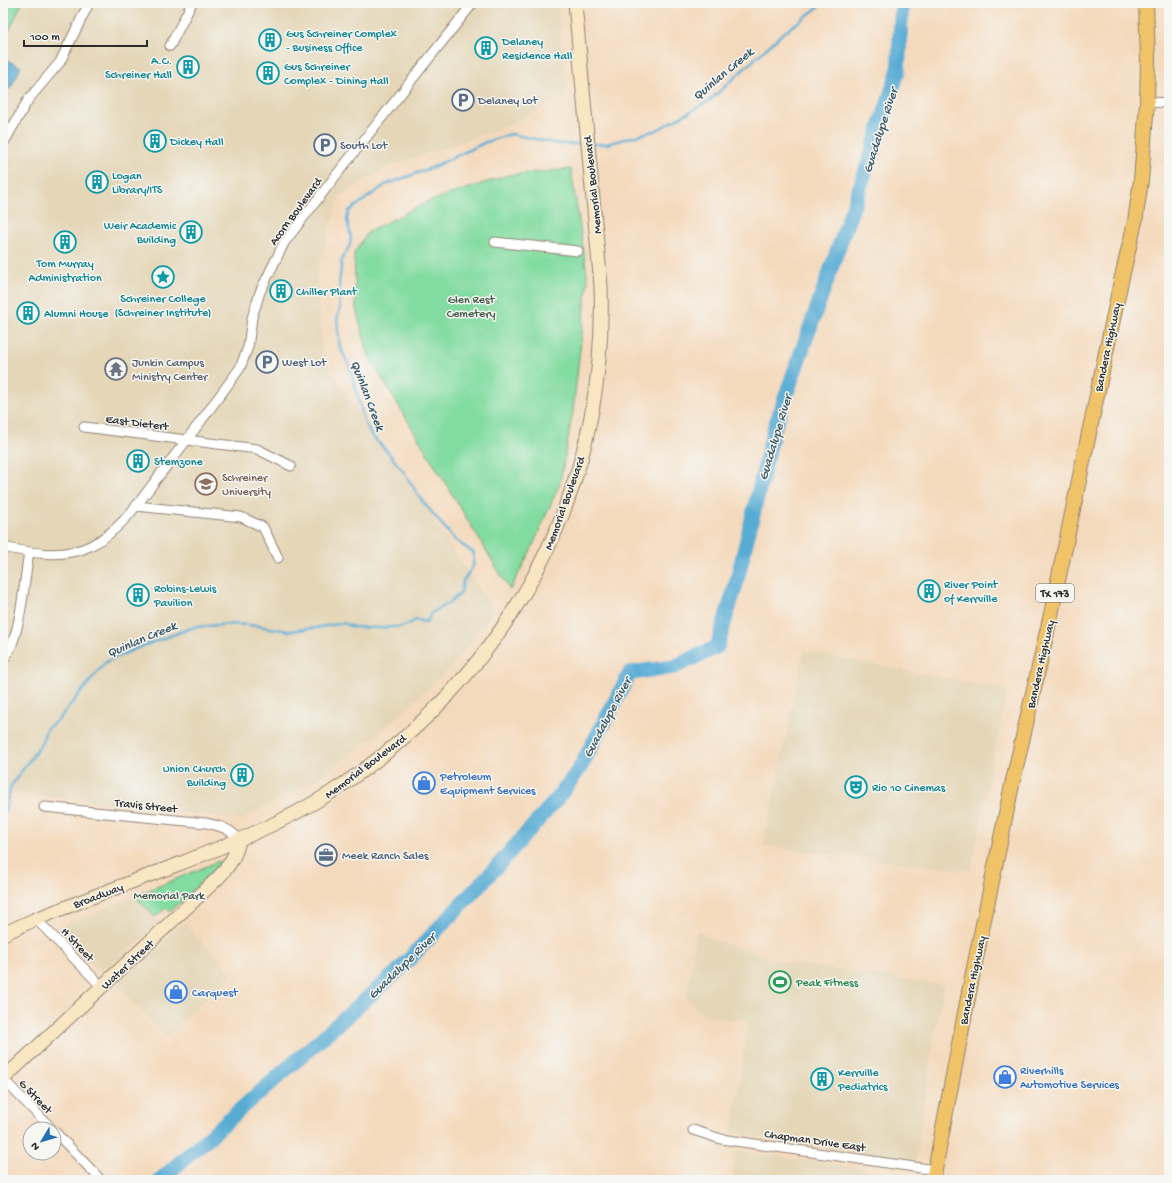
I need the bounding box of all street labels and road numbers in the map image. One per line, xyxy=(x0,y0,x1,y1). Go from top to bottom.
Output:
street label: Memorial Boulevard xyxy=(582,134,606,234)
street label: Acorn Boulevard xyxy=(267,175,326,249)
street label: Bandera Highway xyxy=(1093,302,1125,394)
street label: East Dietert xyxy=(105,413,170,435)
street label: Memorial Boulevard xyxy=(542,454,590,552)
road number: TX 173 xyxy=(1036,584,1074,602)
street label: Bandera Highway xyxy=(1025,619,1059,711)
street label: Memorial Boulevard xyxy=(323,732,410,803)
street label: Travis Street xyxy=(113,797,179,817)
street label: Broadway xyxy=(71,881,126,913)
street label: H Street xyxy=(57,926,97,966)
street label: Bandera Highway xyxy=(958,935,990,1027)
street label: Water Street xyxy=(99,937,158,993)
street label: G Street xyxy=(15,1077,55,1118)
street label: Chapman Drive East xyxy=(763,1128,867,1156)

